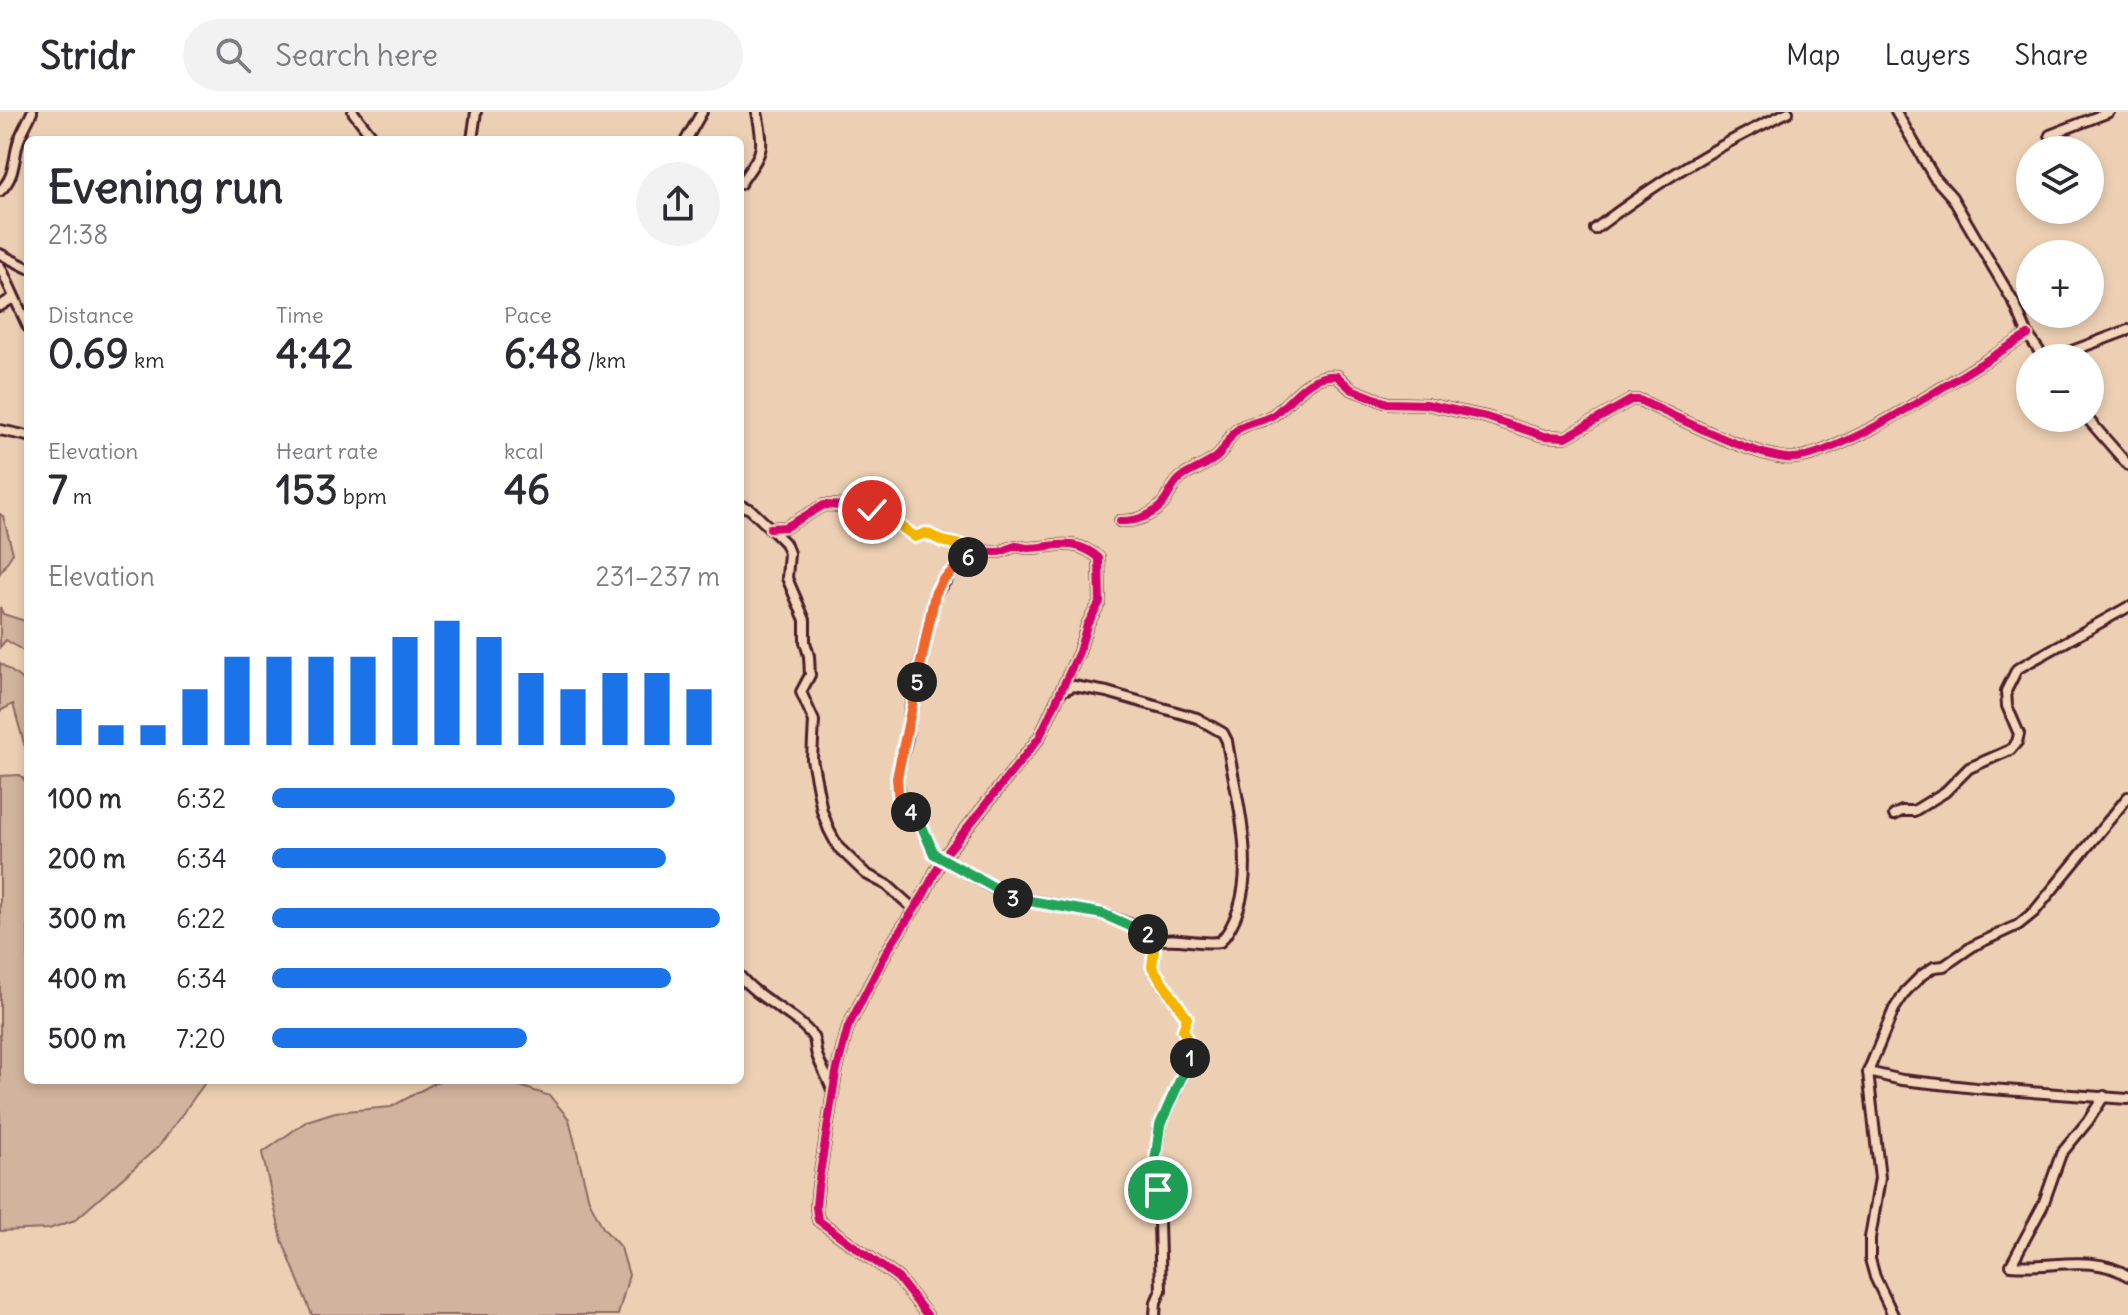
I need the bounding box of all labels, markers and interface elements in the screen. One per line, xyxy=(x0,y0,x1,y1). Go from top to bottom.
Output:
search box xyxy=(183,19,743,91)
text: Stridr xyxy=(40,32,135,79)
icon: search xyxy=(211,33,255,77)
text: Search here xyxy=(275,36,438,74)
text: Map xyxy=(1786,37,1841,73)
text: Layers xyxy=(1885,37,1971,73)
text: Share xyxy=(2015,37,2088,73)
map controls xyxy=(2016,136,2104,432)
button: layers xyxy=(2016,136,2104,224)
text: Evening run xyxy=(48,160,283,215)
button: share xyxy=(636,162,720,246)
text: 21:38 xyxy=(48,218,108,251)
button: + xyxy=(2016,240,2104,328)
text: Distance xyxy=(48,301,134,329)
text: Time xyxy=(276,301,324,329)
text: Pace xyxy=(504,301,552,329)
text: 0.69 xyxy=(48,329,129,379)
text: 4:42 xyxy=(276,329,353,379)
text: 6:48 xyxy=(504,329,582,379)
button: − xyxy=(2016,344,2104,432)
text: km xyxy=(129,346,164,374)
text: /km xyxy=(582,346,626,374)
text: Elevation xyxy=(48,437,138,465)
text: Heart rate xyxy=(276,437,378,465)
text: kcal xyxy=(504,437,544,465)
text: 7 xyxy=(48,465,68,515)
text: 153 xyxy=(276,465,338,515)
text: 46 xyxy=(504,465,550,515)
pin xyxy=(838,476,906,544)
text: m xyxy=(68,482,92,510)
text: bpm xyxy=(338,482,387,510)
icon: check xyxy=(850,488,894,532)
pin: 6 xyxy=(948,537,988,577)
text: 6 xyxy=(962,543,974,571)
text: Elevation xyxy=(48,560,155,593)
text: 231–237 m xyxy=(595,560,720,593)
pin: 5 xyxy=(897,662,937,702)
text: 5 xyxy=(911,668,923,696)
text: 100 m xyxy=(48,782,122,815)
text: 6:32 xyxy=(176,782,226,815)
pin: 4 xyxy=(891,792,931,832)
text: 4 xyxy=(905,798,917,826)
text: 200 m xyxy=(48,842,125,875)
text: 6:34 xyxy=(176,842,227,875)
pin: 3 xyxy=(993,878,1033,918)
text: 3 xyxy=(1007,884,1019,912)
text: 300 m xyxy=(48,902,126,935)
text: 6:22 xyxy=(176,902,225,935)
pin: 2 xyxy=(1128,914,1168,954)
text: 2 xyxy=(1142,920,1154,948)
text: 400 m xyxy=(48,962,126,995)
text: 6:34 xyxy=(176,962,227,995)
text: 500 m xyxy=(48,1022,126,1055)
text: 7:20 xyxy=(176,1022,226,1055)
pin: 1 xyxy=(1170,1038,1210,1078)
text: 1 xyxy=(1186,1044,1194,1072)
pin xyxy=(1124,1156,1192,1224)
icon: arrive xyxy=(1136,1168,1180,1212)

